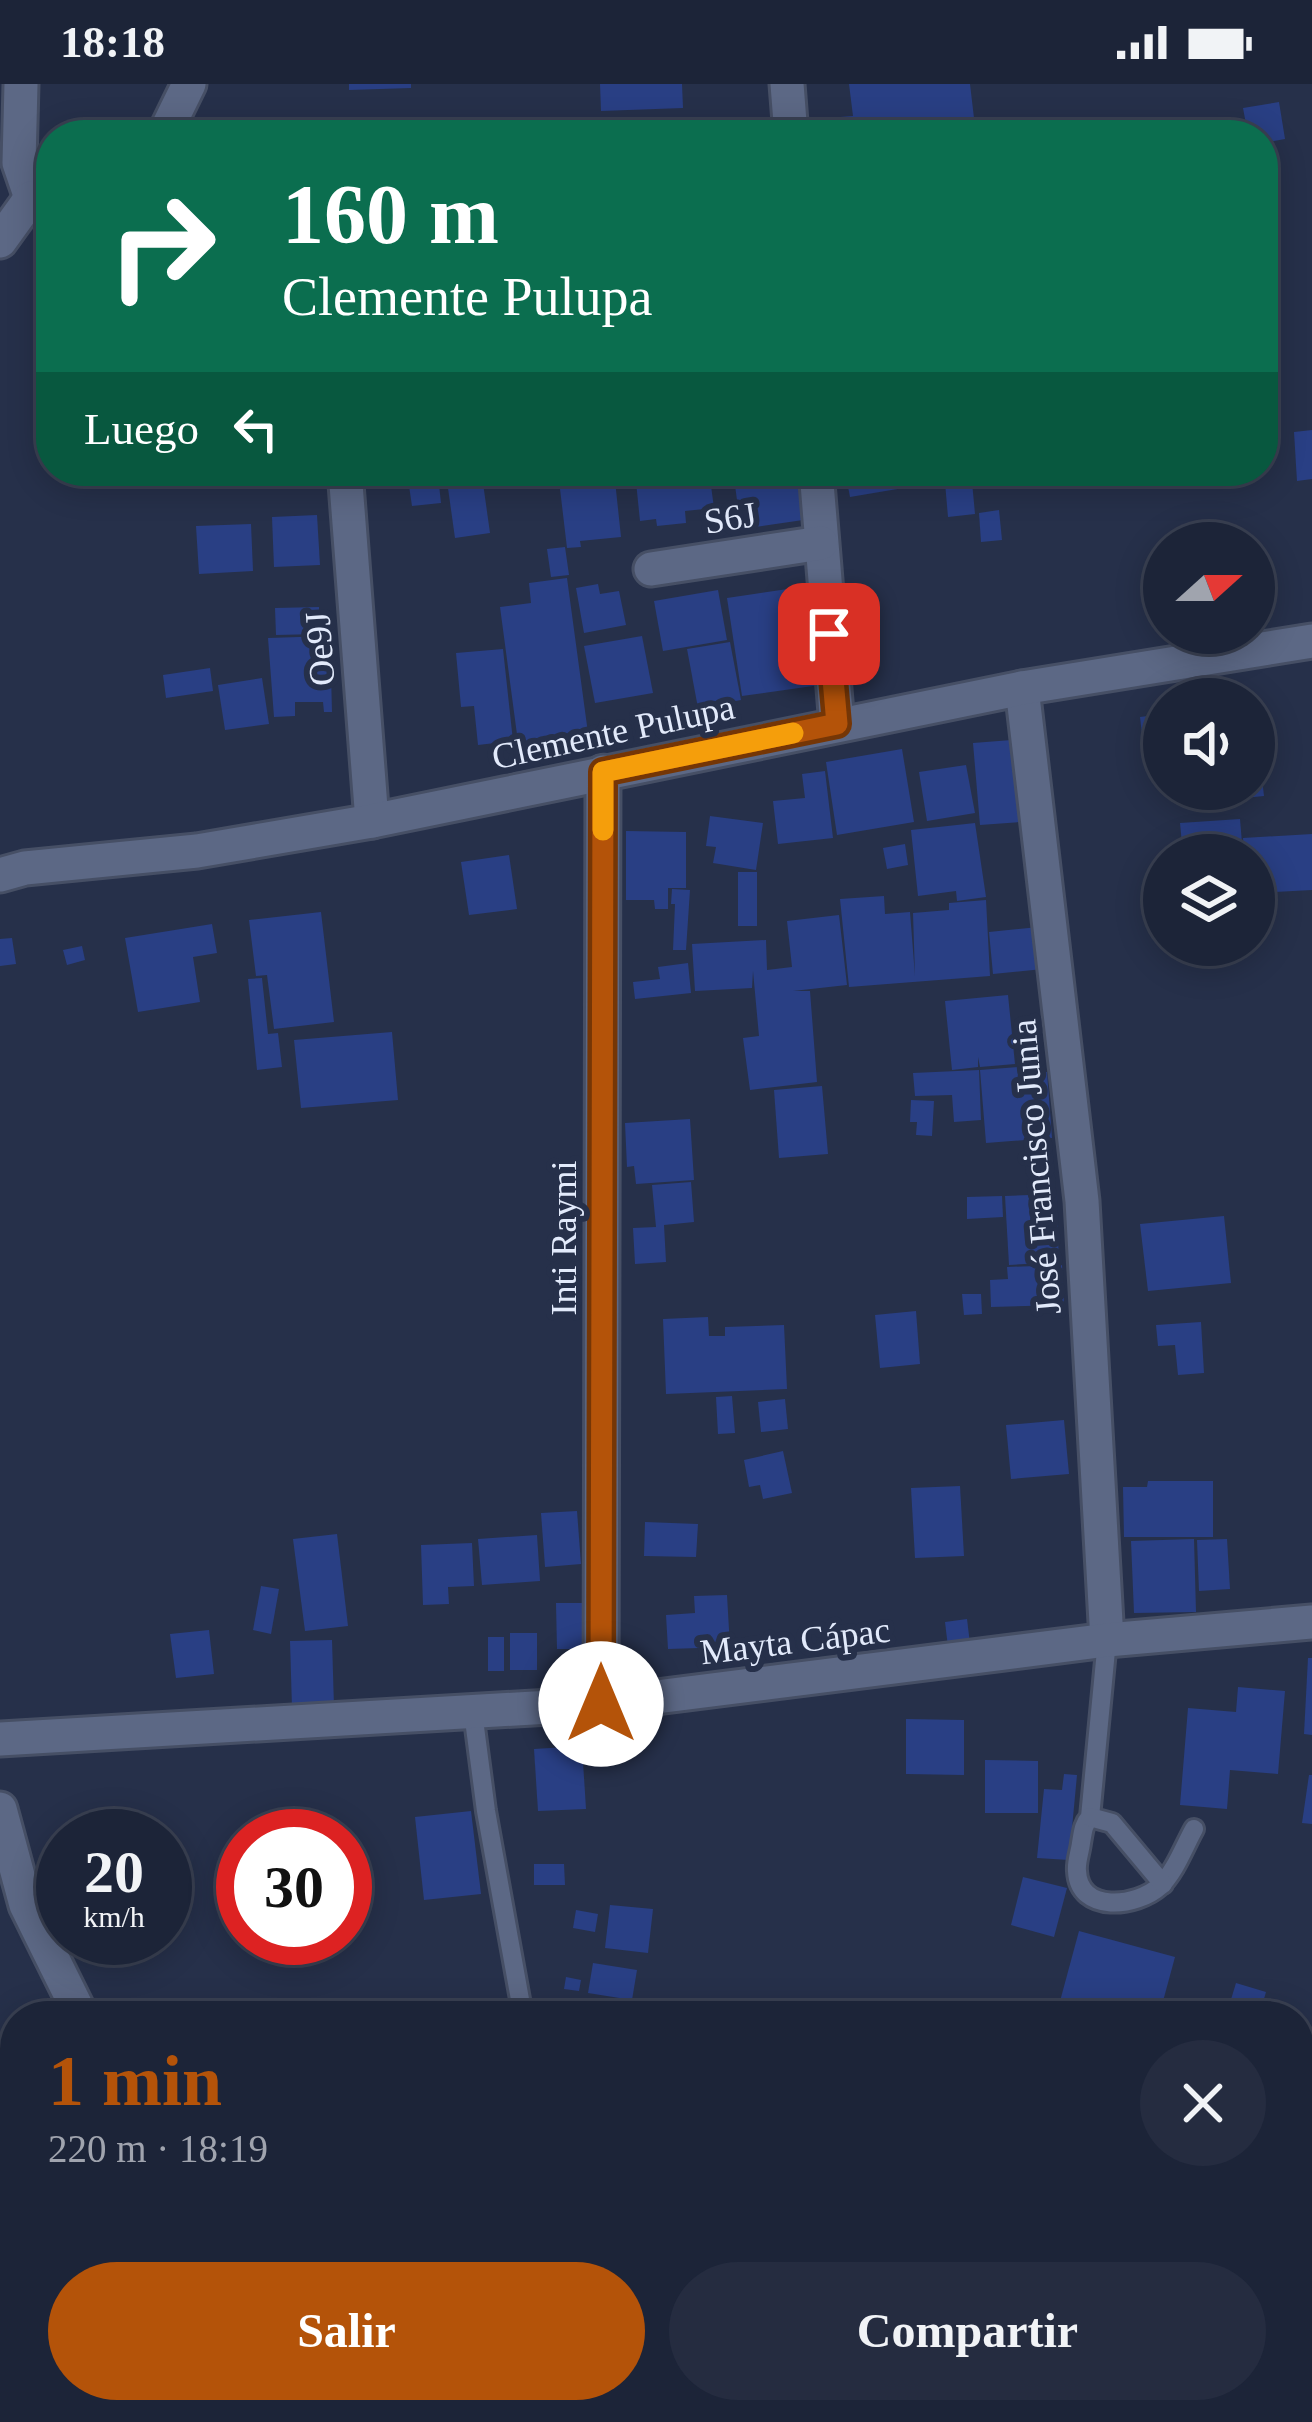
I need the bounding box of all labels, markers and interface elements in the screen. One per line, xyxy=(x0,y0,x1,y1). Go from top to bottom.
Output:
text: 18:18 xyxy=(60,17,165,67)
icon: right xyxy=(84,168,240,324)
text: 160 m xyxy=(282,168,499,261)
text: Clemente Pulupa xyxy=(282,267,652,327)
icon: left xyxy=(223,396,289,462)
text: Luego xyxy=(84,404,199,454)
street label: S6J xyxy=(701,494,759,542)
north arrow xyxy=(1143,522,1275,654)
map controls xyxy=(1143,522,1275,966)
pin xyxy=(778,583,880,685)
icon: arrive xyxy=(796,601,862,667)
street label: Oe9J xyxy=(297,611,343,687)
button: sound xyxy=(1143,678,1275,810)
street label: Clemente Pulupa xyxy=(488,687,738,777)
button: layers xyxy=(1143,834,1275,966)
street label: José Francisco Junia xyxy=(1003,1018,1069,1316)
street label: Inti Raymi xyxy=(544,1161,584,1316)
street label: Mayta Cápac xyxy=(698,1610,892,1672)
position arrow xyxy=(538,1641,664,1767)
speed limit sign: 30 xyxy=(216,1809,372,1965)
text: 20 xyxy=(84,1839,144,1905)
text: km/h xyxy=(83,1900,145,1933)
button: close xyxy=(1140,2040,1266,2166)
text: 1 min xyxy=(48,2041,222,2121)
text: 220 m · 18:19 xyxy=(48,2127,268,2170)
button: Salir xyxy=(48,2262,645,2400)
button: Compartir xyxy=(669,2262,1266,2400)

